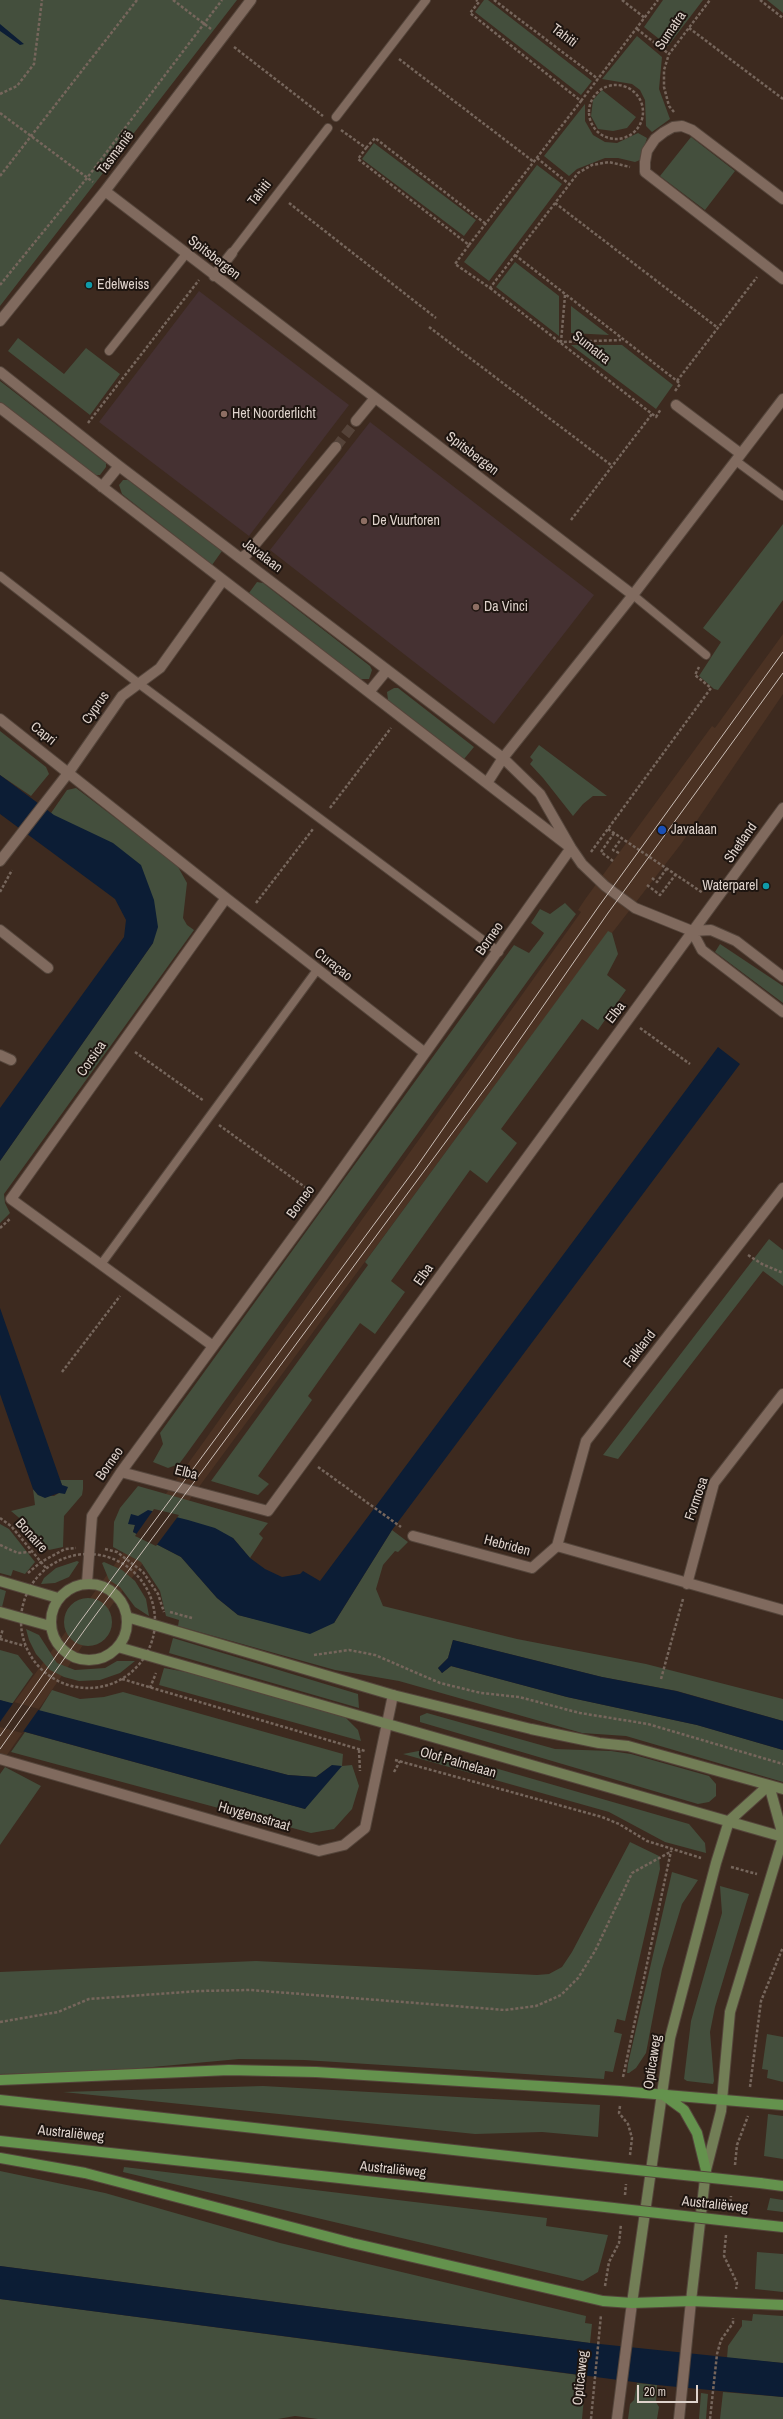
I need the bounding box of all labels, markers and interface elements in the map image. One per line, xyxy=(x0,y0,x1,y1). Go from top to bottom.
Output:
street label: Sumatra xyxy=(652,8,690,54)
street label: Tahiti xyxy=(548,21,580,51)
street label: Tasmanië xyxy=(94,128,138,178)
street label: Tahiti xyxy=(245,177,275,209)
street label: Spitsbergen xyxy=(184,232,244,284)
place label: Edelweiss xyxy=(97,277,149,293)
marker: Edelweiss xyxy=(84,280,94,290)
street label: Sumatra xyxy=(569,328,613,368)
place label: Het Noorderlicht xyxy=(232,406,316,422)
marker: Het Noorderlicht xyxy=(219,409,229,419)
street label: Spitsbergen xyxy=(442,429,502,479)
place label: De Vuurtoren xyxy=(372,513,440,529)
marker: De Vuurtoren xyxy=(359,516,369,526)
street label: Javalaan xyxy=(239,535,285,577)
place label: Da Vinci xyxy=(484,599,528,615)
marker: Da Vinci xyxy=(471,602,481,612)
street label: Cyprus xyxy=(79,688,113,728)
street label: Capri xyxy=(27,719,59,749)
street label: Shetland xyxy=(721,820,761,866)
place label: Javalaan xyxy=(671,822,717,838)
marker: Javalaan xyxy=(656,824,668,836)
place label: Waterparel xyxy=(702,878,758,894)
marker: Waterparel xyxy=(761,881,771,891)
street label: Borneo xyxy=(473,919,507,959)
street label: Curaçao xyxy=(311,945,355,985)
street label: Elba xyxy=(602,999,630,1027)
street label: Corsica xyxy=(74,1038,110,1080)
street label: Borneo xyxy=(283,1182,319,1222)
street label: Elba xyxy=(411,1261,437,1289)
street label: Falkland xyxy=(620,1327,660,1371)
street label: Borneo xyxy=(93,1444,127,1484)
street label: Elba xyxy=(173,1462,199,1484)
street label: Formosa xyxy=(682,1475,712,1523)
street label: Bonaire xyxy=(11,1515,51,1557)
street label: Hebriden xyxy=(482,1532,532,1560)
street label: Olof Palmelaan xyxy=(418,1744,498,1782)
street label: Huygensstraat xyxy=(216,1799,292,1835)
street label: Opticaweg xyxy=(640,2034,666,2090)
street label: Australiëweg xyxy=(37,2122,105,2146)
street label: Australiëweg xyxy=(359,2158,427,2182)
street label: Australiëweg xyxy=(681,2193,749,2217)
street label: Opticaweg xyxy=(570,2350,592,2406)
scale bar xyxy=(639,2377,700,2403)
text: 20 m xyxy=(644,2384,666,2400)

